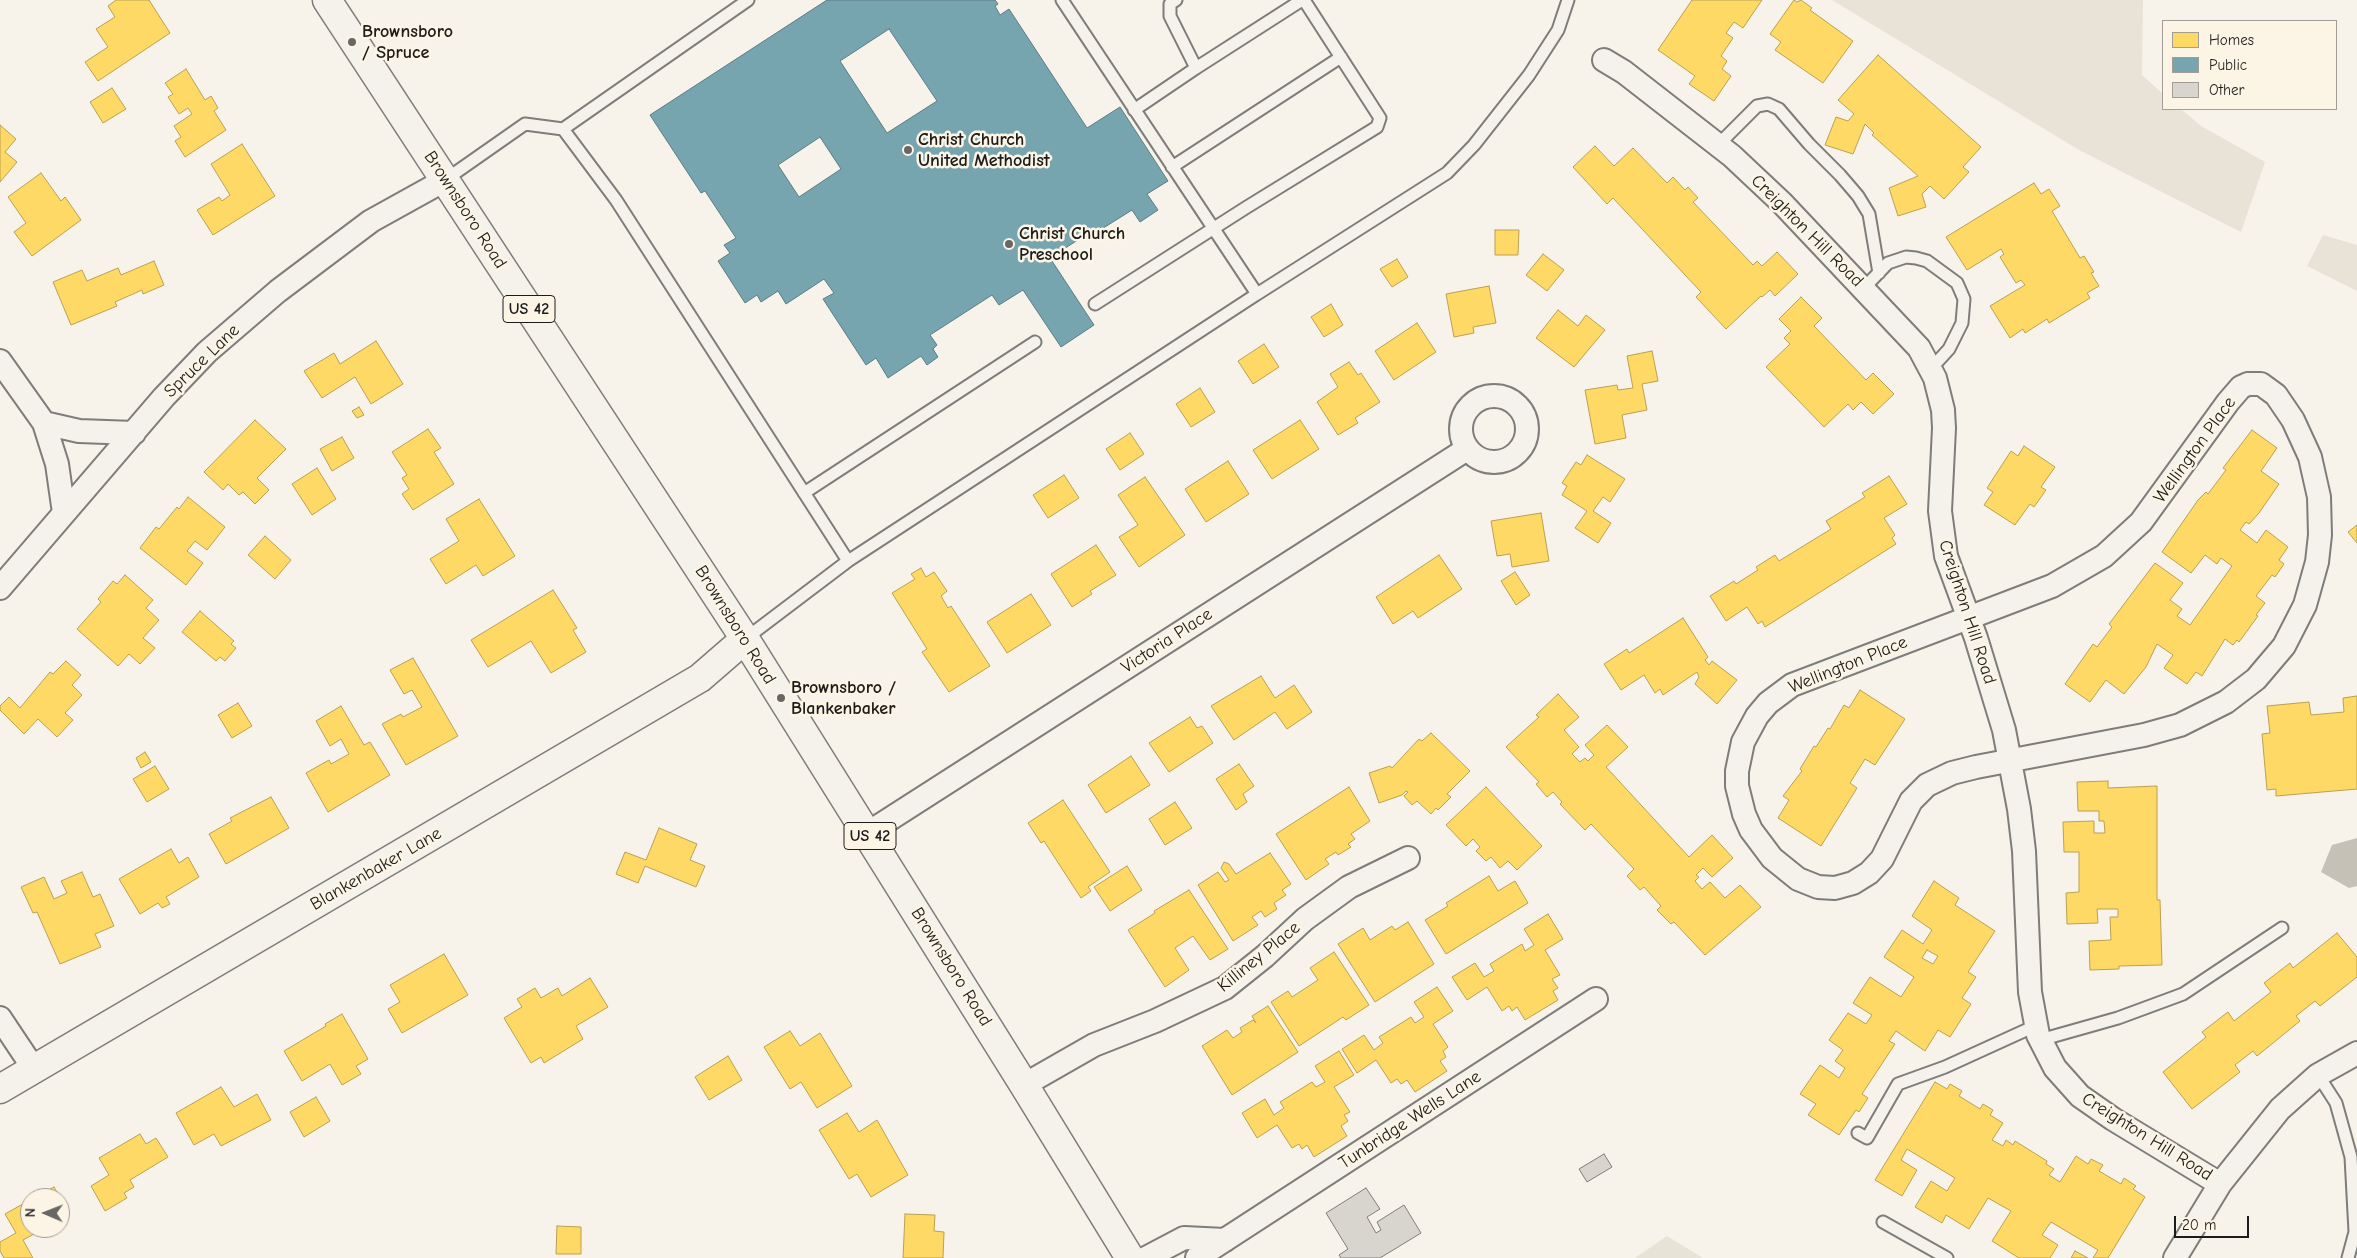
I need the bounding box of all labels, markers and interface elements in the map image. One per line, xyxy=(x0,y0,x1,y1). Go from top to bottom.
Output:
legend xyxy=(2162,20,2337,110)
place label: Brownsboro / Spruce xyxy=(362,21,453,64)
text: Homes xyxy=(2209,31,2254,49)
marker: Brownsboro / Spruce xyxy=(346,36,358,48)
text: Public xyxy=(2209,56,2247,74)
text: Other xyxy=(2209,81,2244,99)
place label: Christ Church United Methodist xyxy=(918,129,1050,172)
marker: Christ Church United Methodist xyxy=(902,144,914,156)
street label: Brownsboro Road xyxy=(419,147,511,273)
street label: Creighton Hill Road xyxy=(1746,170,1868,292)
place label: Christ Church Preschool xyxy=(1019,223,1125,266)
marker: Christ Church Preschool xyxy=(1003,238,1015,250)
road number: US 42 xyxy=(503,296,555,322)
street label: Spruce Lane xyxy=(160,320,244,402)
street label: Wellington Place xyxy=(2149,393,2241,507)
street label: Creighton Hill Road xyxy=(1934,537,2000,687)
street label: Brownsboro Road xyxy=(690,562,780,688)
street label: Victoria Place xyxy=(1117,604,1217,678)
street label: Wellington Place xyxy=(1786,631,1910,699)
place label: Brownsboro / Blankenbaker xyxy=(791,677,896,720)
marker: Brownsboro / Blankenbaker xyxy=(775,692,787,704)
road number: US 42 xyxy=(844,822,896,849)
street label: Blankenbaker Lane xyxy=(307,823,445,915)
street label: Brownsboro Road xyxy=(906,904,996,1030)
street label: Killiney Place xyxy=(1213,917,1305,997)
street label: Tunbridge Wells Lane xyxy=(1335,1066,1485,1174)
street label: Creighton Hill Road xyxy=(2078,1088,2216,1186)
north arrow xyxy=(20,1188,70,1238)
scale bar xyxy=(2177,1206,2252,1238)
text: N xyxy=(22,1208,39,1217)
text: 20 m xyxy=(2182,1216,2216,1234)

